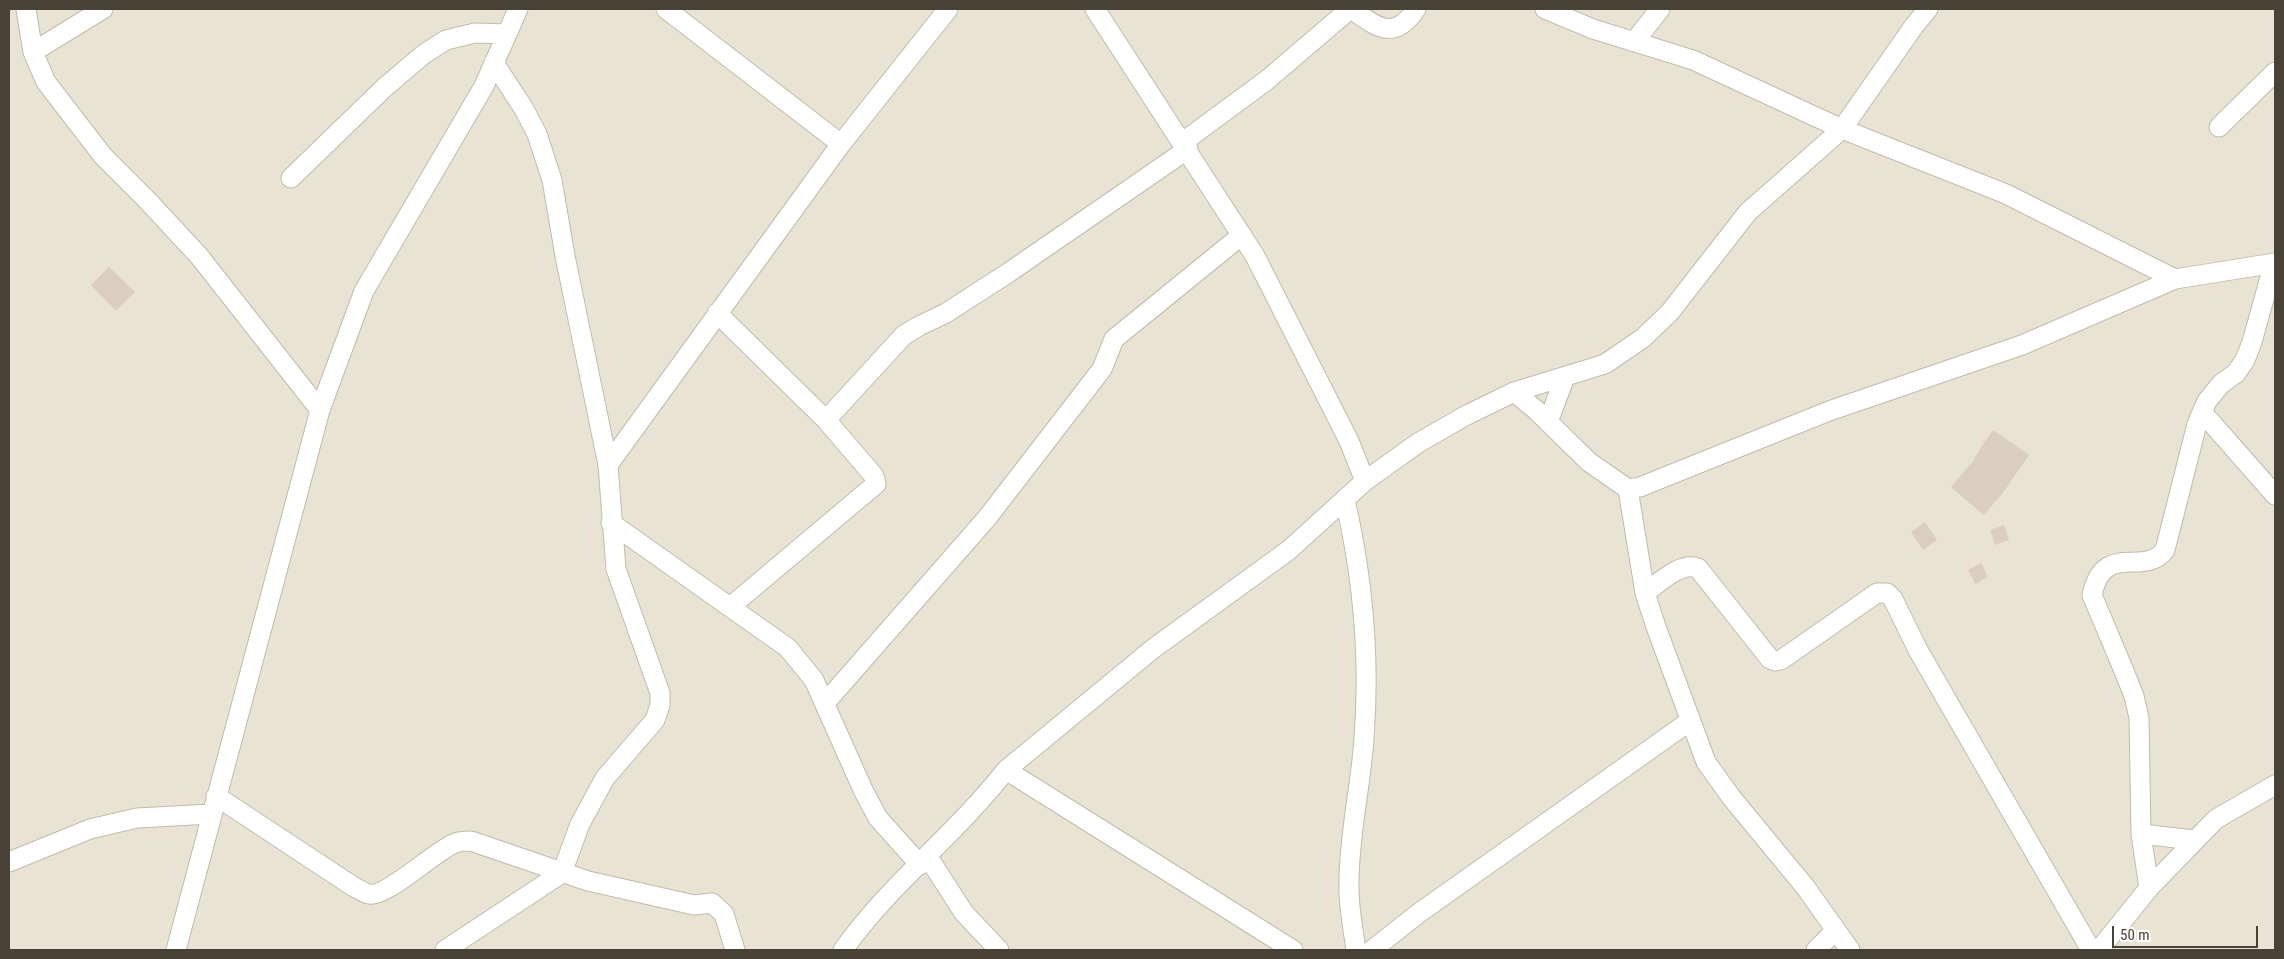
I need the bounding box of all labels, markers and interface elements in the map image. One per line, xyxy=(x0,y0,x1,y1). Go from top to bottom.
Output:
scale bar xyxy=(2114,916,2260,948)
text: 50 m xyxy=(2120,926,2150,944)

